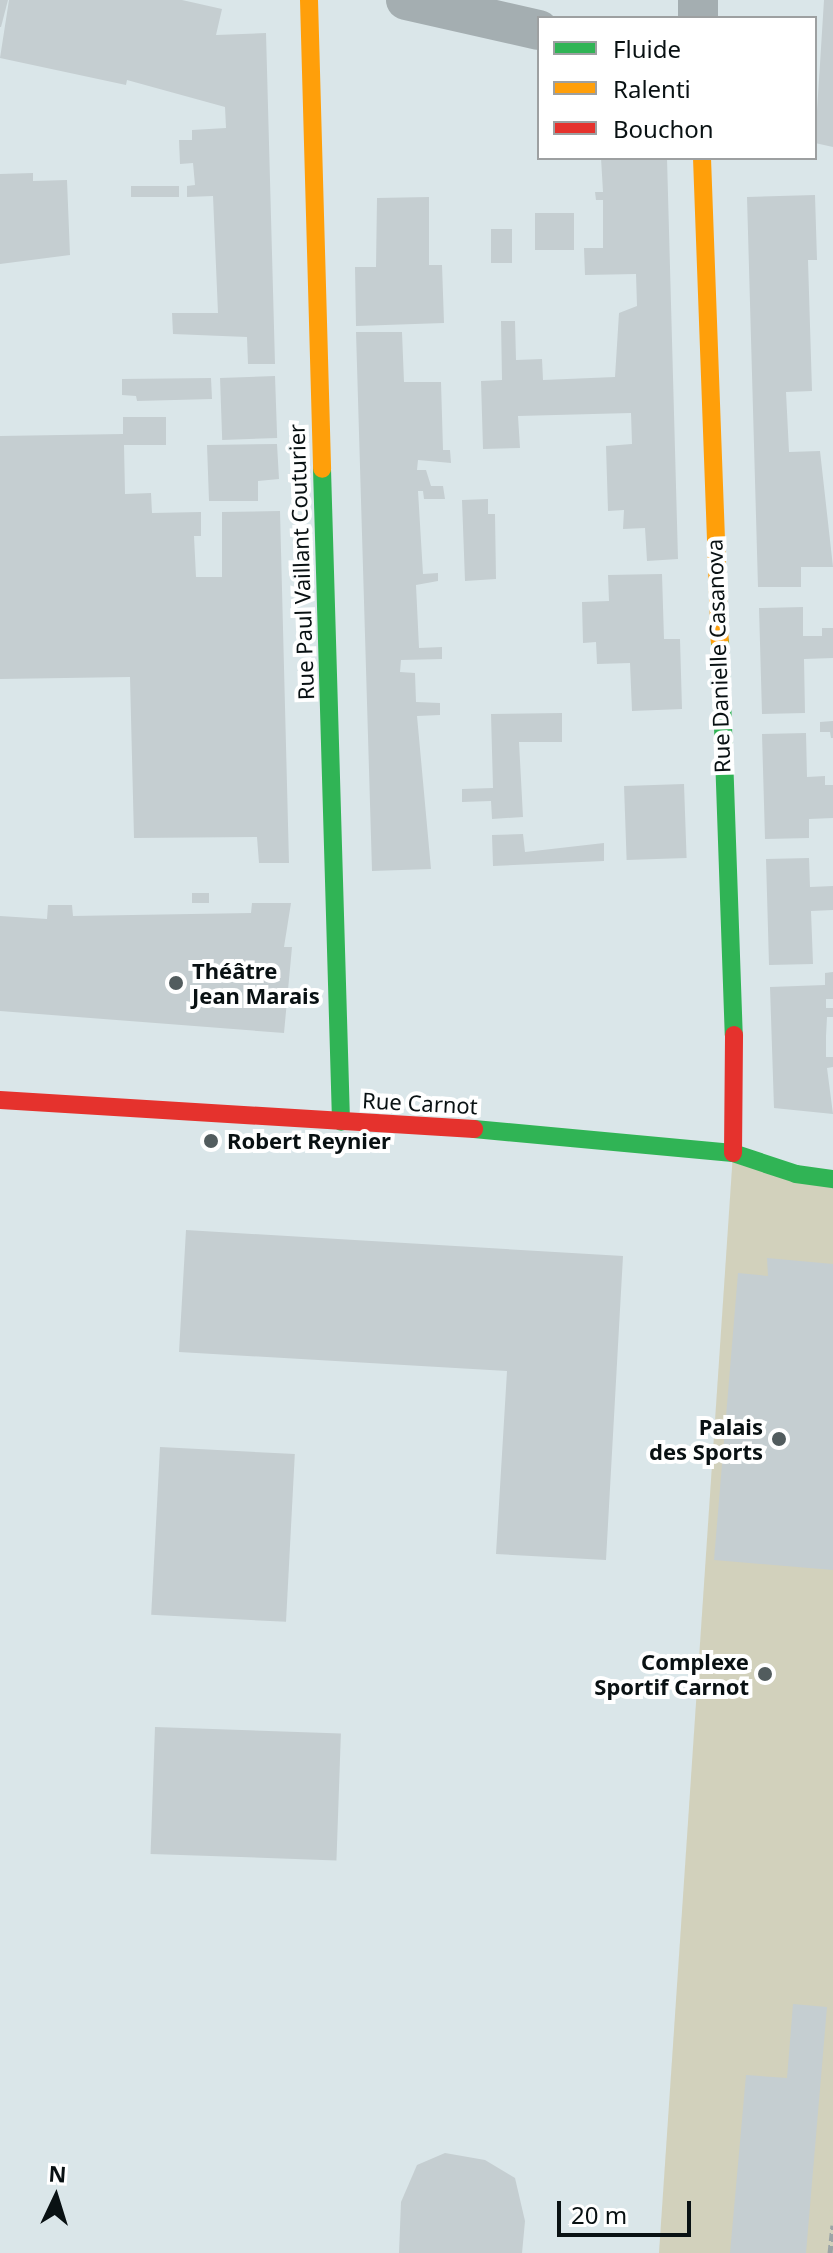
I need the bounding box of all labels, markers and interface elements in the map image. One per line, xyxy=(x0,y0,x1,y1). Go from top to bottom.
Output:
legend xyxy=(537,16,817,160)
text: Fluide xyxy=(613,32,681,65)
text: Ralenti xyxy=(613,72,691,105)
text: Bouchon xyxy=(613,112,714,145)
street label: Rue Paul Vaillant Couturier xyxy=(283,423,319,701)
street label: Rue Danielle Casanova xyxy=(701,539,735,773)
place label: Théâtre Jean Marais xyxy=(192,957,320,1008)
marker: Théâtre Jean Marais xyxy=(167,974,185,992)
street label: Rue Carnot xyxy=(362,1087,478,1119)
place label: Robert Reynier xyxy=(227,1128,391,1154)
marker: Robert Reynier xyxy=(202,1132,220,1150)
place label: Palais des Sports xyxy=(649,1413,763,1464)
marker: Palais des Sports xyxy=(770,1430,788,1448)
place label: Complexe Sportif Carnot xyxy=(594,1648,749,1700)
marker: Complexe Sportif Carnot xyxy=(756,1665,774,1683)
north arrow xyxy=(16,2157,96,2237)
text: N xyxy=(48,2157,68,2189)
scale bar xyxy=(561,2185,695,2235)
text: 20 m xyxy=(571,2198,627,2231)

